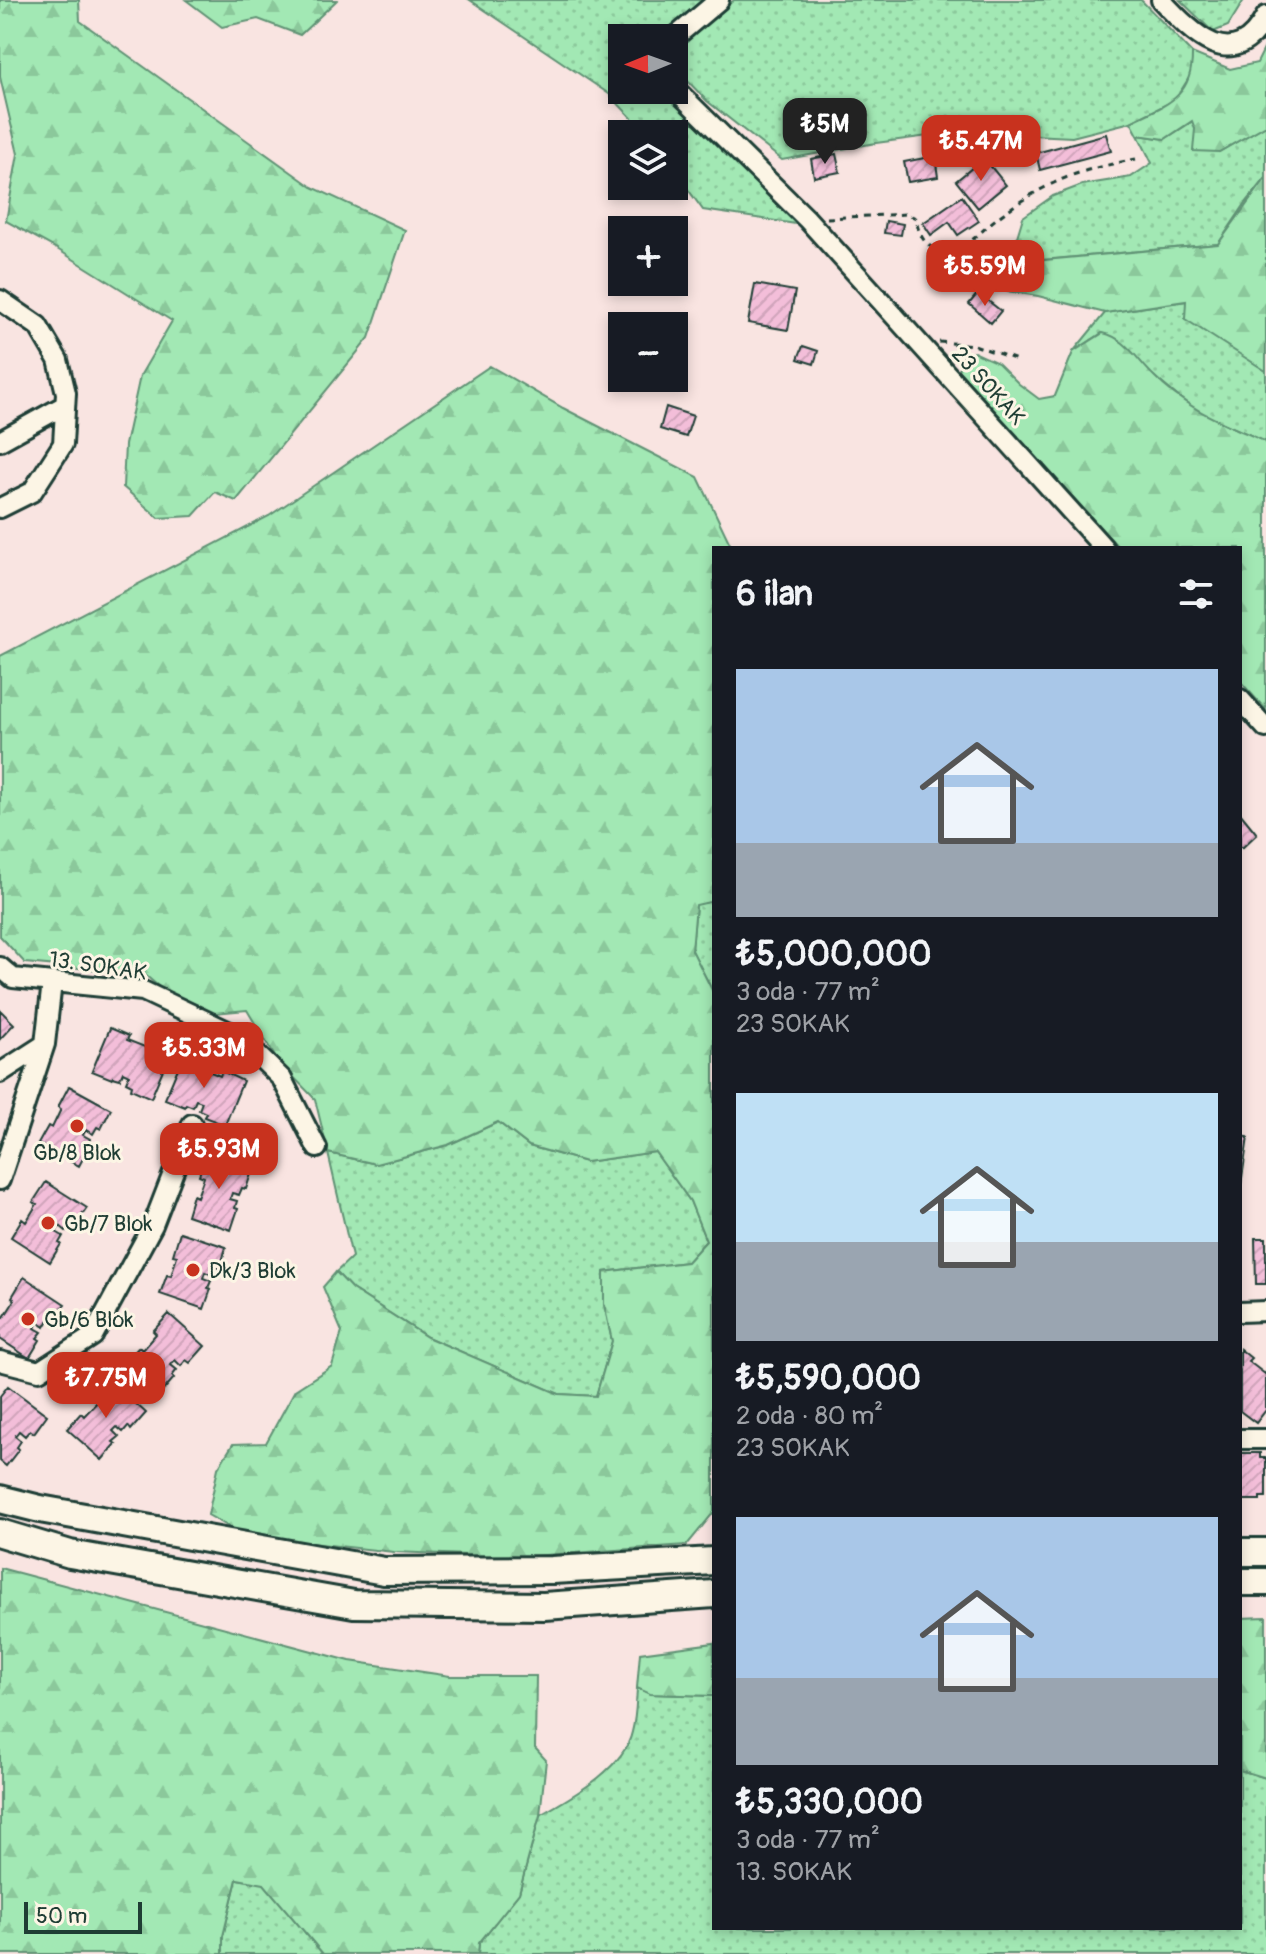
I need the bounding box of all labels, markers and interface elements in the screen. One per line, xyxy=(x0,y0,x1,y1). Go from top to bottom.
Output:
north arrow xyxy=(608,24,688,104)
map controls xyxy=(608,24,688,392)
pin: ₺5M xyxy=(786,98,864,166)
text: ₺5M xyxy=(801,108,849,140)
pin: ₺5.47M xyxy=(916,115,1046,183)
button: layers xyxy=(608,120,688,200)
text: ₺5.47M xyxy=(940,125,1022,157)
button: + xyxy=(608,216,688,296)
pin: ₺5.59M xyxy=(920,240,1050,308)
text: ₺5.59M xyxy=(944,250,1026,282)
button: − xyxy=(608,312,688,392)
street label: 23 SOKAK xyxy=(946,341,1031,431)
icon: filters xyxy=(1174,572,1218,616)
text: 6 ilan xyxy=(736,573,813,616)
icon: home xyxy=(905,721,1049,865)
text: ₺5,000,000 xyxy=(736,933,931,976)
street label: 13. SOKAK xyxy=(47,945,148,987)
text: 3 oda · 77 m² xyxy=(736,976,880,1008)
text: 23 SOKAK xyxy=(736,1008,850,1040)
pin: ₺5.33M xyxy=(139,1022,269,1090)
text: ₺5.33M xyxy=(162,1032,246,1064)
marker: Gb/8 Blok xyxy=(68,1117,86,1135)
pin: ₺5.93M xyxy=(154,1123,284,1191)
text: ₺5.93M xyxy=(178,1133,260,1165)
place label: Gb/8 Blok xyxy=(33,1139,121,1167)
icon: home xyxy=(905,1145,1049,1289)
place label: Gb/7 Blok xyxy=(64,1210,152,1238)
marker: Gb/7 Blok xyxy=(39,1214,57,1232)
place label: Dk/3 Blok xyxy=(209,1257,296,1285)
marker: Dk/3 Blok xyxy=(184,1261,202,1279)
place label: Gb/6 Blok xyxy=(44,1306,134,1334)
marker: Gb/6 Blok xyxy=(19,1310,37,1328)
pin: ₺7.75M xyxy=(41,1352,171,1420)
text: ₺5,590,000 xyxy=(736,1357,921,1400)
text: ₺7.75M xyxy=(65,1362,147,1394)
text: 2 oda · 80 m² xyxy=(736,1400,883,1432)
text: 23 SOKAK xyxy=(736,1432,850,1464)
icon: home xyxy=(905,1569,1049,1713)
text: ₺5,330,000 xyxy=(736,1781,923,1824)
text: 3 oda · 77 m² xyxy=(736,1824,880,1856)
text: 13. SOKAK xyxy=(736,1856,852,1888)
scale bar xyxy=(24,1898,142,1934)
text: 50 m xyxy=(36,1902,87,1930)

